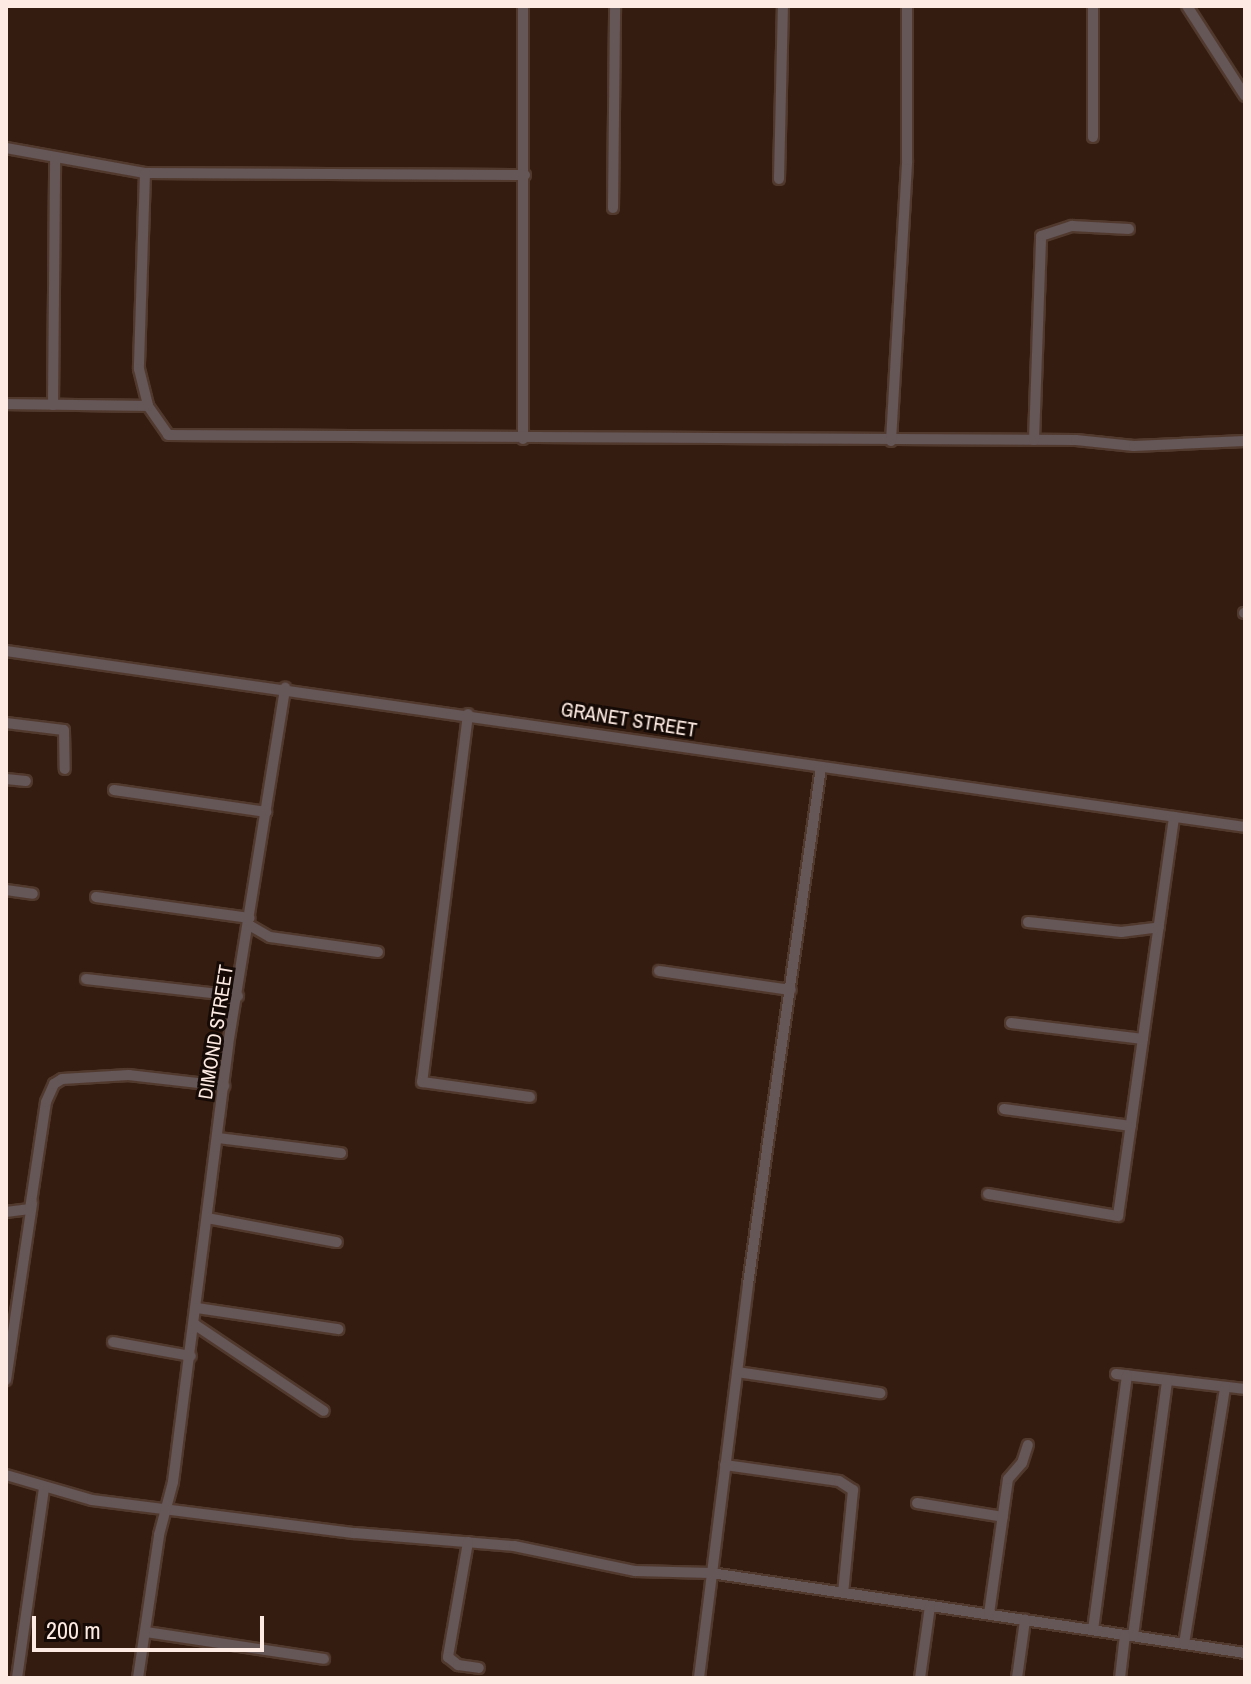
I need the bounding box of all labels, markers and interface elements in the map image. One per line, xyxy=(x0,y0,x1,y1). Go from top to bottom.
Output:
street label: GRANET STREET xyxy=(559,696,699,742)
street label: DIMOND STREET xyxy=(193,963,237,1101)
scale bar xyxy=(36,1600,268,1650)
text: 200 m xyxy=(46,1614,101,1646)

